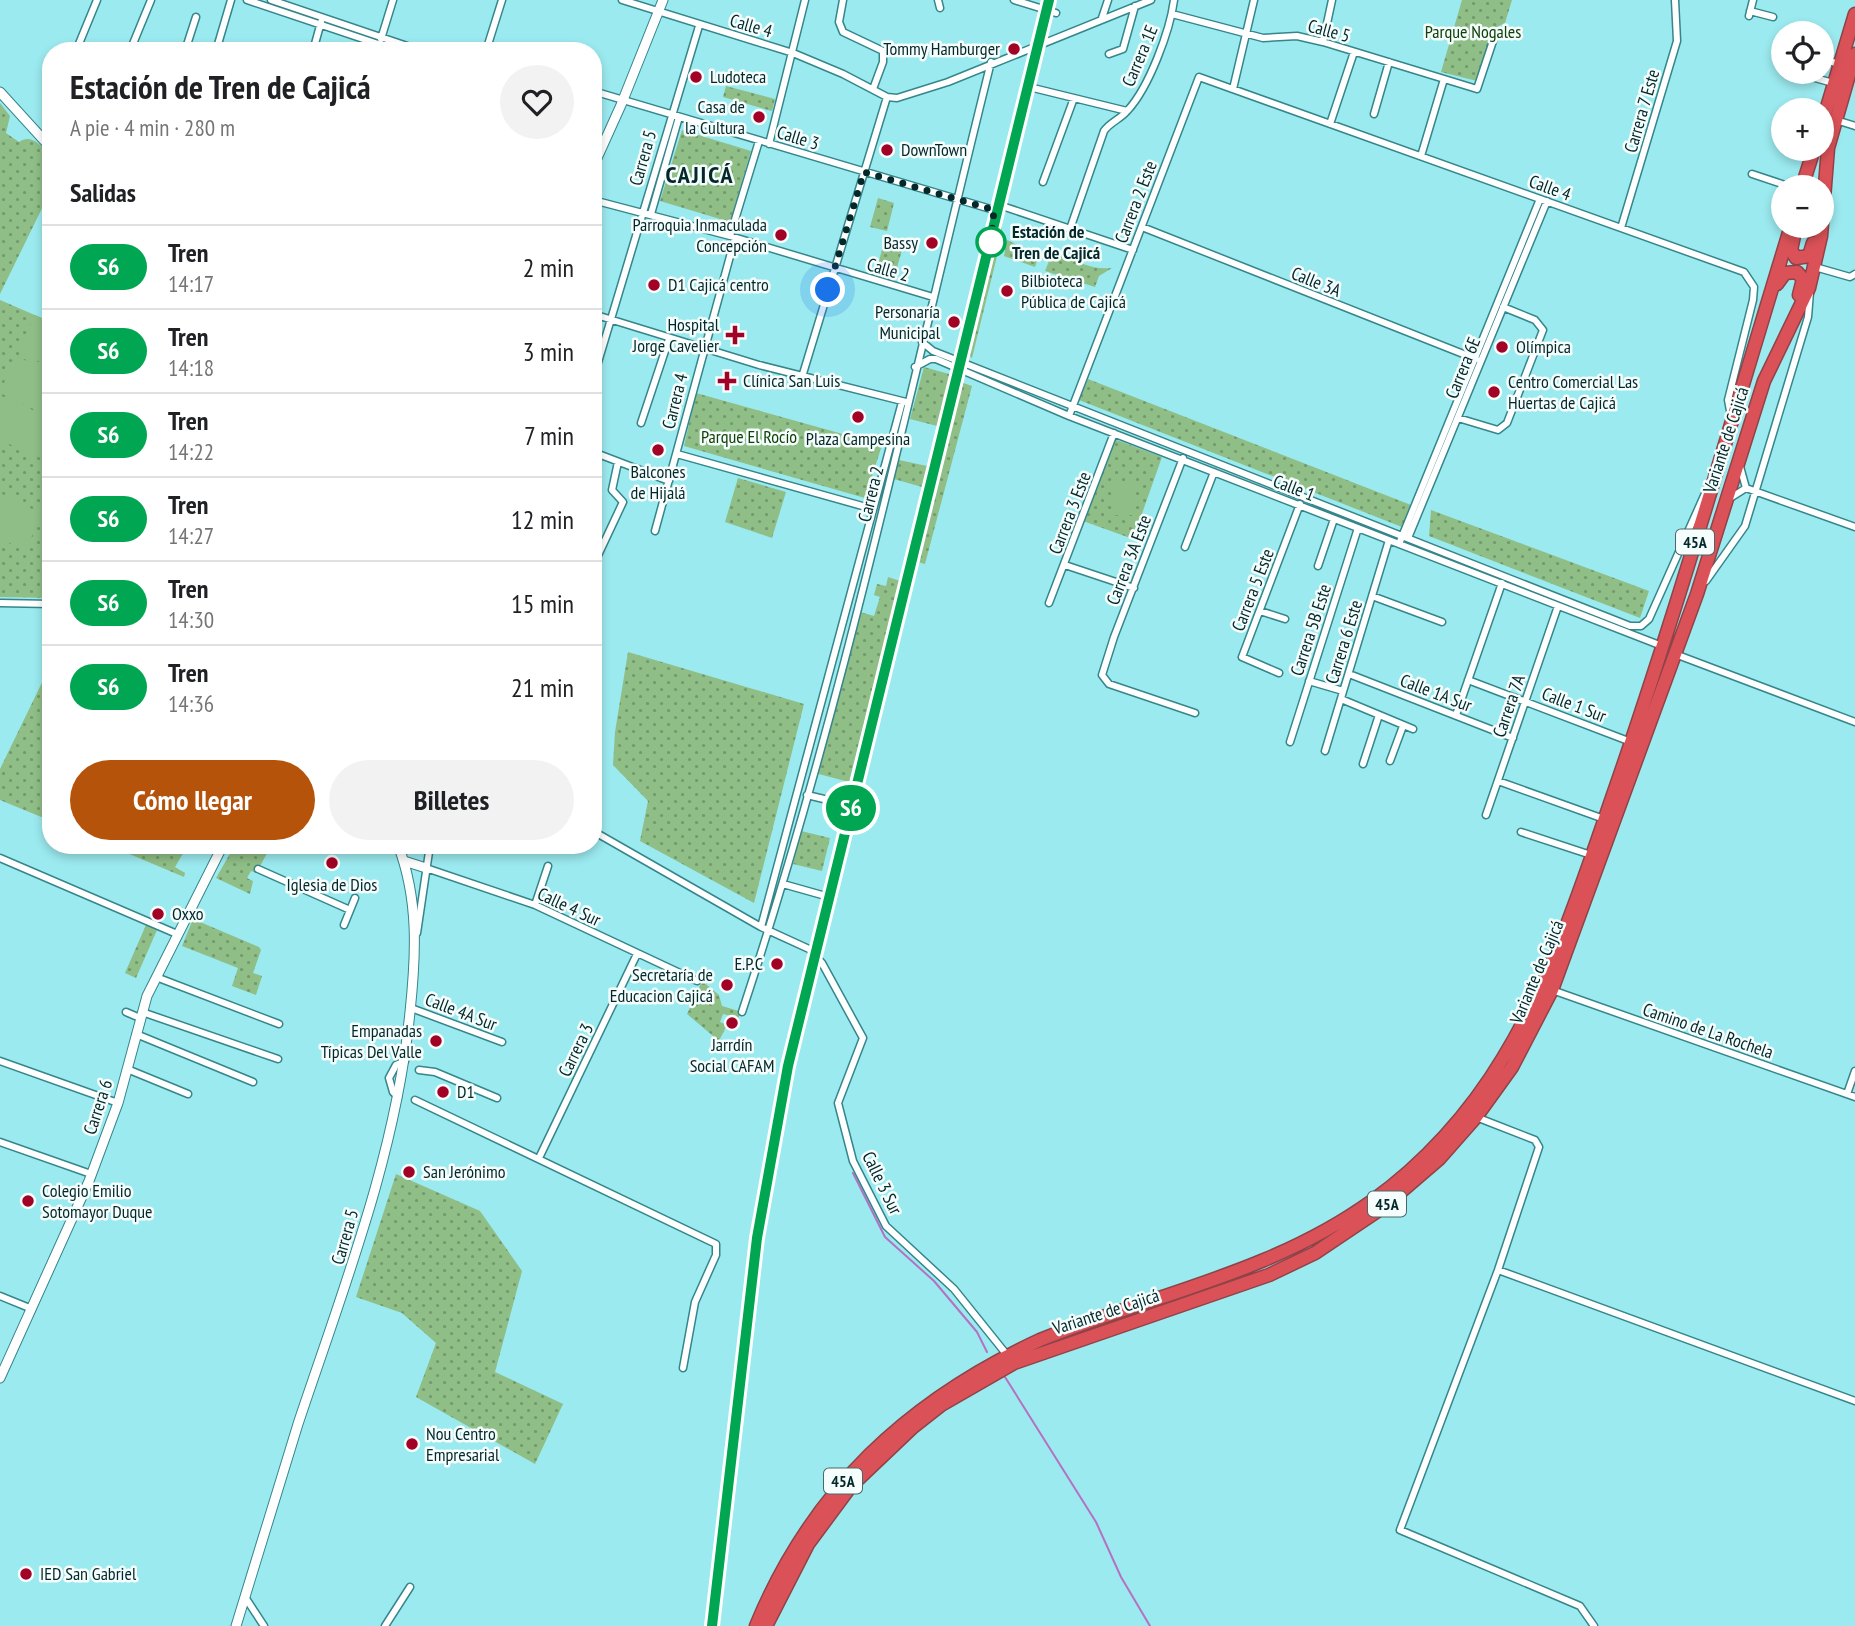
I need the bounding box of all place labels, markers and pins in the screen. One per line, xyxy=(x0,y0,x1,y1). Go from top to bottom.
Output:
place label: Tommy Hamburger xyxy=(883,37,1000,60)
marker: Tommy Hamburger xyxy=(1006,41,1022,57)
place label: Ludoteca xyxy=(710,65,766,88)
marker: Ludoteca xyxy=(688,69,704,85)
place label: Casa de la Cultura xyxy=(685,95,745,139)
marker: Casa de la Cultura xyxy=(751,109,767,125)
place label: DownTown xyxy=(901,138,967,161)
marker: DownTown xyxy=(879,142,895,158)
place label: Parroquia Inmaculada Concepción xyxy=(632,213,767,257)
place label: Estación de Tren de Cajicá xyxy=(1012,220,1100,264)
marker: Parroquia Inmaculada Concepción xyxy=(773,227,789,243)
marker: Estación de Tren de Cajicá xyxy=(976,227,1006,257)
place label: Bassy xyxy=(883,231,918,254)
marker: Bassy xyxy=(924,235,940,251)
place label: Bilbioteca Pública de Cajicá xyxy=(1021,269,1126,313)
place label: D1 Cajicá centro xyxy=(668,273,769,296)
marker: D1 Cajicá centro xyxy=(646,277,662,293)
marker: Bilbioteca Pública de Cajicá xyxy=(999,283,1015,299)
place label: Personaría Municipal xyxy=(875,300,941,344)
place label: Hospital Jorge Cavelier xyxy=(632,313,720,357)
marker: Personaría Municipal xyxy=(946,314,962,330)
marker: Hospital Jorge Cavelier xyxy=(725,325,745,345)
place label: Olímpica xyxy=(1516,335,1571,358)
marker: Olímpica xyxy=(1494,339,1510,355)
place label: Clínica San Luis xyxy=(743,369,840,392)
place label: Centro Comercial Las Huertas de Cajicá xyxy=(1508,370,1638,414)
marker: Clínica San Luis xyxy=(717,371,737,391)
marker: Centro Comercial Las Huertas de Cajicá xyxy=(1486,384,1502,400)
marker: Plaza Campesina xyxy=(850,409,866,425)
place label: Plaza Campesina xyxy=(806,427,910,450)
marker: Balcones de Hijalá xyxy=(650,442,666,458)
place label: Balcones de Hijalá xyxy=(630,460,686,504)
marker: Iglesia de Dios xyxy=(324,855,340,871)
place label: Iglesia de Dios xyxy=(287,873,377,896)
place label: Oxxo xyxy=(172,902,204,925)
marker: Oxxo xyxy=(150,906,166,922)
place label: E.P.C xyxy=(734,952,763,975)
marker: E.P.C xyxy=(769,956,785,972)
place label: Secretaría de Educacion Cajicá xyxy=(610,963,713,1007)
marker: Secretaría de Educacion Cajicá xyxy=(719,977,735,993)
marker: Jarrdín Social CAFAM xyxy=(724,1015,740,1031)
place label: Empanadas Típicas Del Valle xyxy=(321,1019,422,1063)
marker: Empanadas Típicas Del Valle xyxy=(428,1033,444,1049)
place label: Jarrdín Social CAFAM xyxy=(690,1033,774,1077)
place label: D1 xyxy=(457,1080,475,1103)
marker: D1 xyxy=(435,1084,451,1100)
place label: San Jerónimo xyxy=(423,1160,506,1183)
marker: San Jerónimo xyxy=(401,1164,417,1180)
place label: Colegio Emilio Sotomayor Duque xyxy=(42,1179,153,1223)
marker: Colegio Emilio Sotomayor Duque xyxy=(20,1193,36,1209)
place label: Nou Centro Empresarial xyxy=(426,1422,500,1466)
marker: Nou Centro Empresarial xyxy=(404,1436,420,1452)
place label: IED San Gabriel xyxy=(40,1562,137,1585)
marker: IED San Gabriel xyxy=(18,1566,34,1582)

